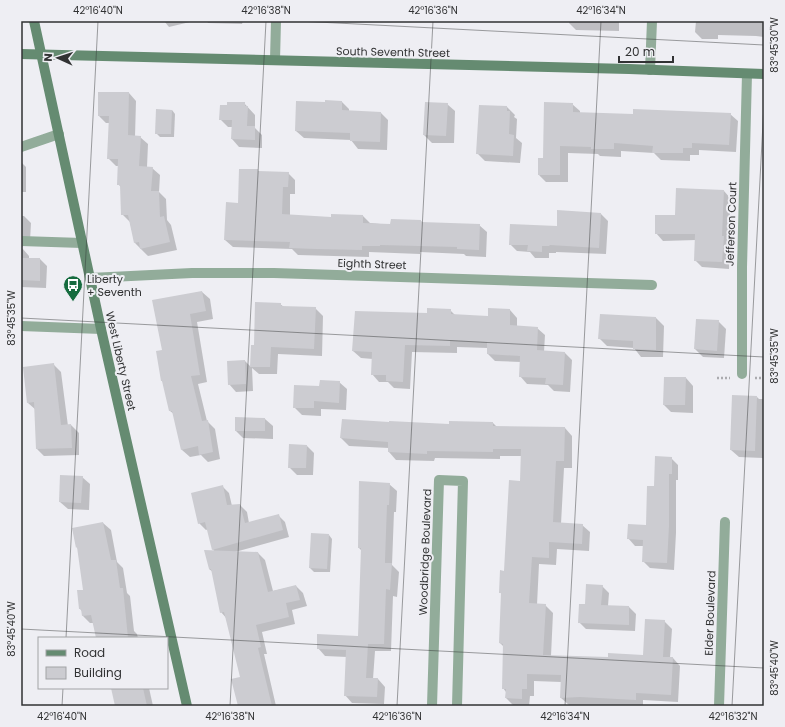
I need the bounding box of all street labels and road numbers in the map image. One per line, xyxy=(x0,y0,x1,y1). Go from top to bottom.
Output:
street label: South Seventh Street xyxy=(336,43,450,61)
street label: Jefferson Court xyxy=(722,182,740,266)
street label: Eighth Street xyxy=(337,255,407,273)
street label: West Liberty Street xyxy=(102,310,140,412)
street label: Woodbridge Boulevard xyxy=(415,488,435,616)
street label: Elder Boulevard xyxy=(701,570,719,656)

